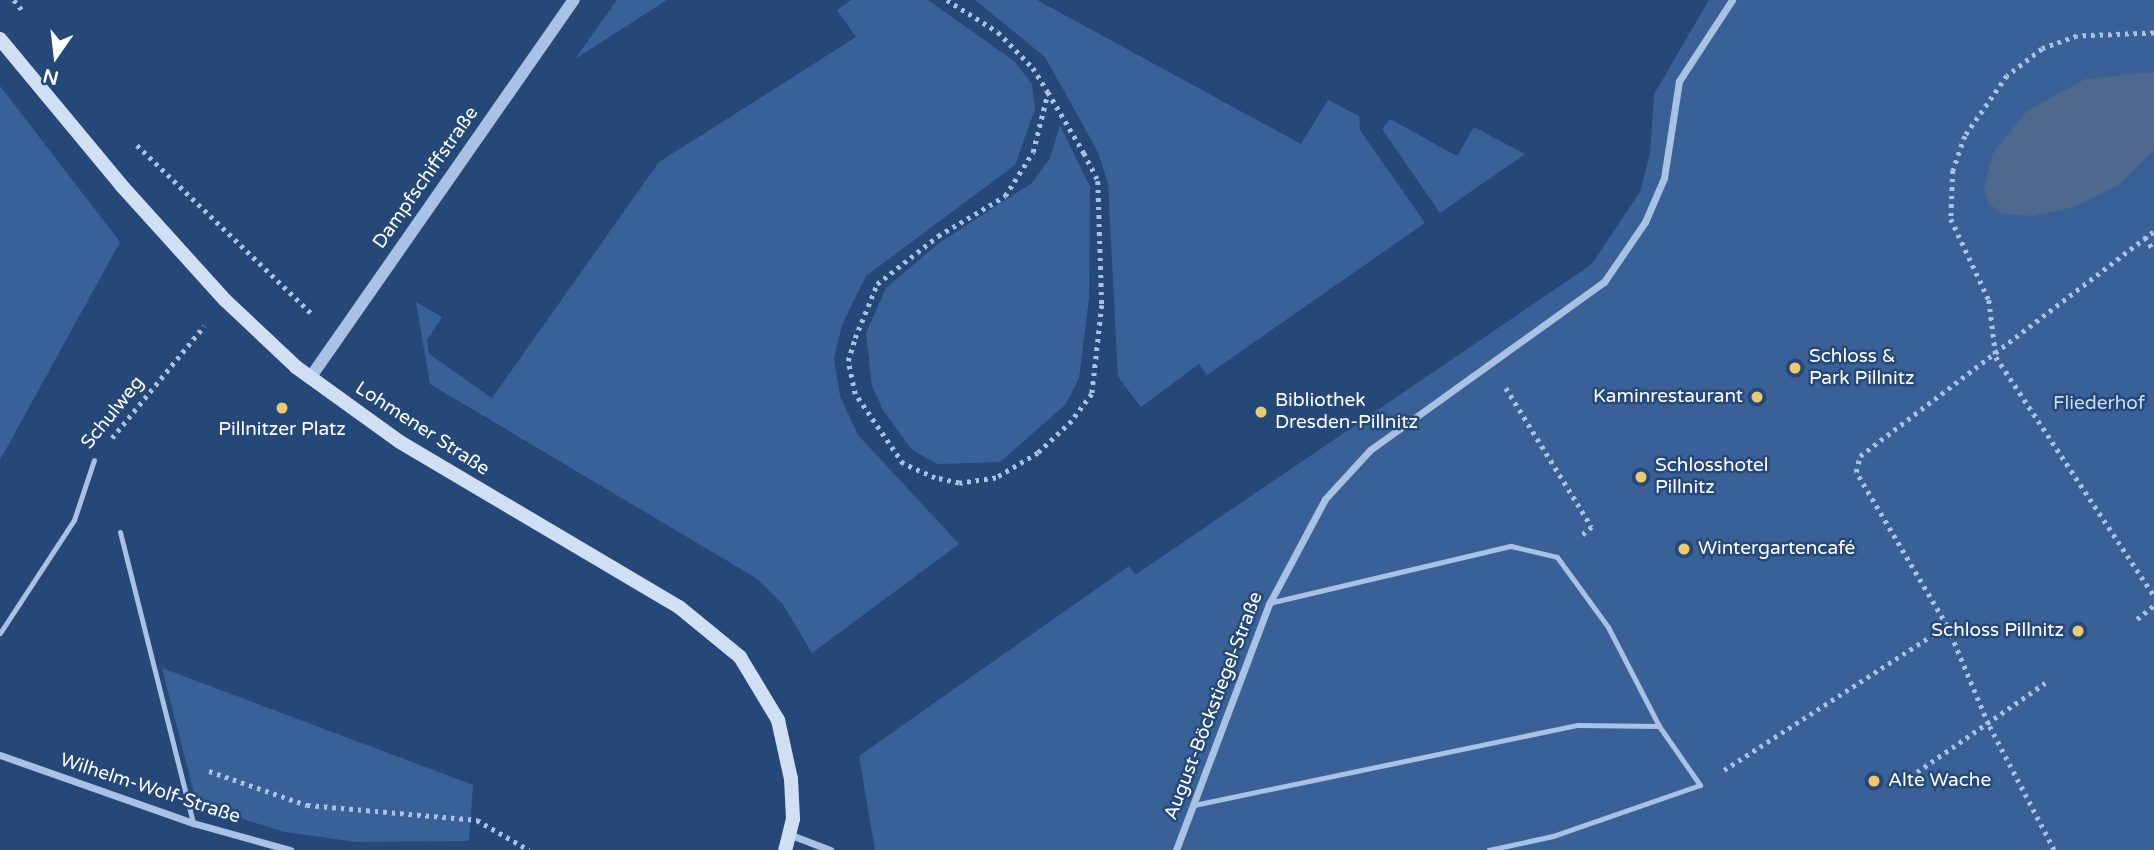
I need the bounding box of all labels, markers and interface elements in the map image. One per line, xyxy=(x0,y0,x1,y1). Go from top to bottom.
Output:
north arrow xyxy=(21,21,91,91)
text: N xyxy=(41,64,61,89)
street label: Dampfschiffstraße xyxy=(368,103,484,253)
place label: Schloss & Park Pillnitz xyxy=(1809,346,1914,390)
marker: Schloss & Park Pillnitz xyxy=(1787,360,1803,376)
street label: Schulweg xyxy=(77,372,149,454)
street label: Lohmener Straße xyxy=(351,377,493,481)
place label: Kaminrestaurant xyxy=(1593,386,1743,408)
marker: Kaminrestaurant xyxy=(1749,389,1765,405)
place label: Bibliothek Dresden-Pillnitz xyxy=(1275,390,1418,434)
park label: Fliederhof xyxy=(2053,393,2145,415)
marker: Pillnitzer Platz xyxy=(274,400,290,416)
marker: Bibliothek Dresden-Pillnitz xyxy=(1253,404,1269,420)
place label: Pillnitzer Platz xyxy=(218,419,346,441)
place label: Schlosshotel Pillnitz xyxy=(1655,455,1769,499)
marker: Schlosshotel Pillnitz xyxy=(1633,469,1649,485)
place label: Wintergartencafé xyxy=(1698,538,1855,560)
marker: Wintergartencafé xyxy=(1676,541,1692,557)
street label: August-Böckstiegel-Straße xyxy=(1160,589,1268,823)
place label: Schloss Pillnitz xyxy=(1931,620,2064,642)
marker: Schloss Pillnitz xyxy=(2070,623,2086,639)
street label: Wilhelm-Wolf-Straße xyxy=(57,749,243,829)
place label: Alte Wache xyxy=(1888,770,1991,792)
marker: Alte Wache xyxy=(1866,773,1882,789)

